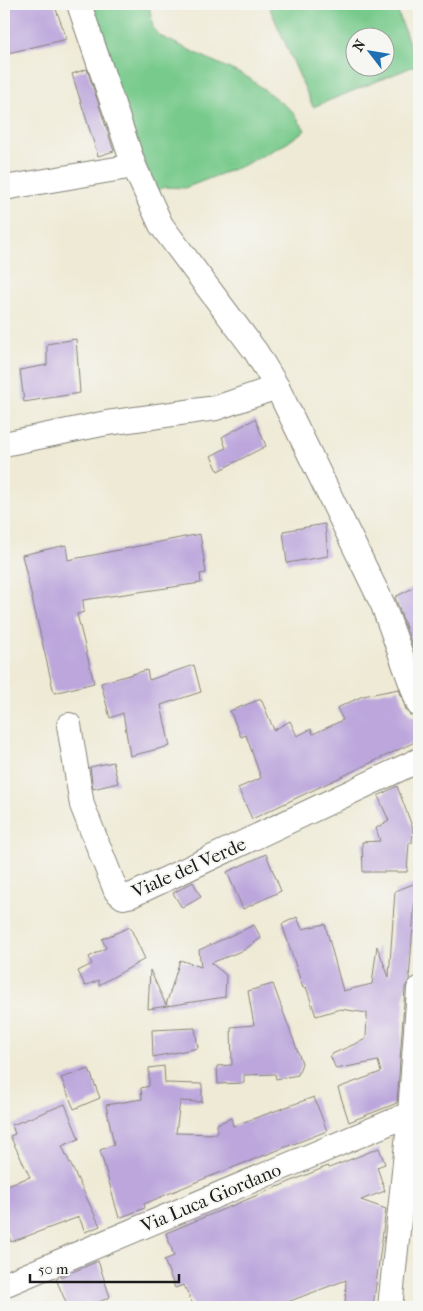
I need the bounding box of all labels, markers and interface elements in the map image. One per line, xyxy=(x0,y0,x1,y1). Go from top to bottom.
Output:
north arrow xyxy=(346,28,396,78)
text: N xyxy=(349,36,370,54)
street label: Viale del Verde xyxy=(128,833,249,903)
street label: Via Luca Giordano xyxy=(137,1158,285,1238)
scale bar xyxy=(30,1251,179,1283)
text: 50 m xyxy=(38,1260,69,1278)

